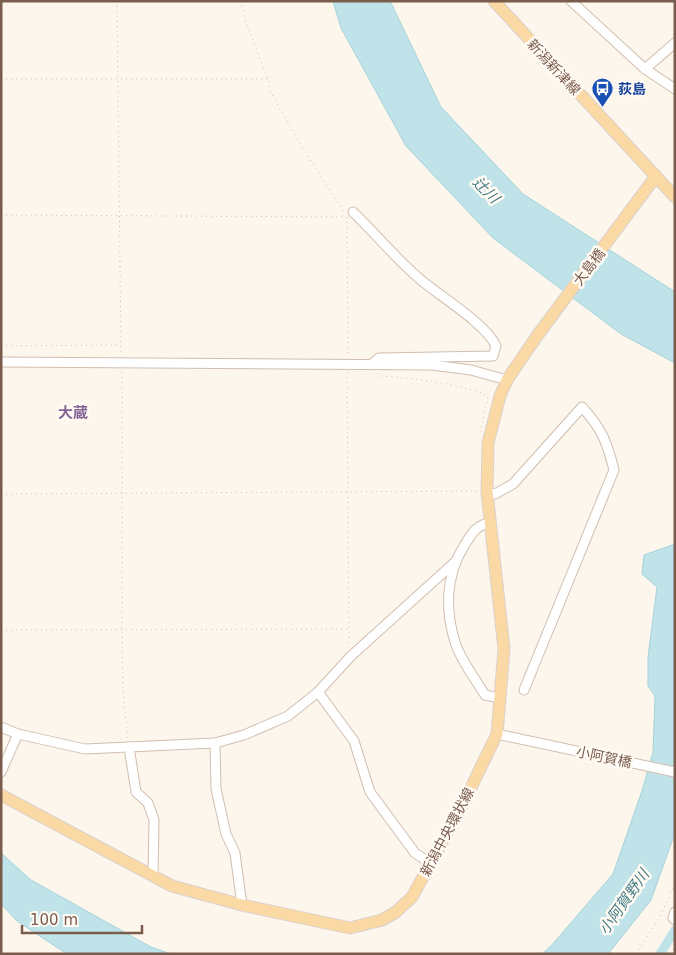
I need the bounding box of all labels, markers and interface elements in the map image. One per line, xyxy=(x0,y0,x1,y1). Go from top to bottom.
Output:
street label: 新潟新津線 xyxy=(524,36,584,98)
bus stop icon: 荻島 xyxy=(590,77,614,108)
place label: 荻島 xyxy=(618,81,646,97)
water label: 辻川 xyxy=(469,173,504,208)
street label: 大島橋 xyxy=(570,245,608,289)
district label: 大蔵 xyxy=(58,404,88,422)
street label: 小阿賀橋 xyxy=(575,743,633,771)
street label: 新潟中央環状線 xyxy=(417,785,477,879)
water label: 小阿賀野川 xyxy=(595,864,654,938)
scale bar xyxy=(22,902,142,934)
text: 100 m xyxy=(30,911,78,929)

